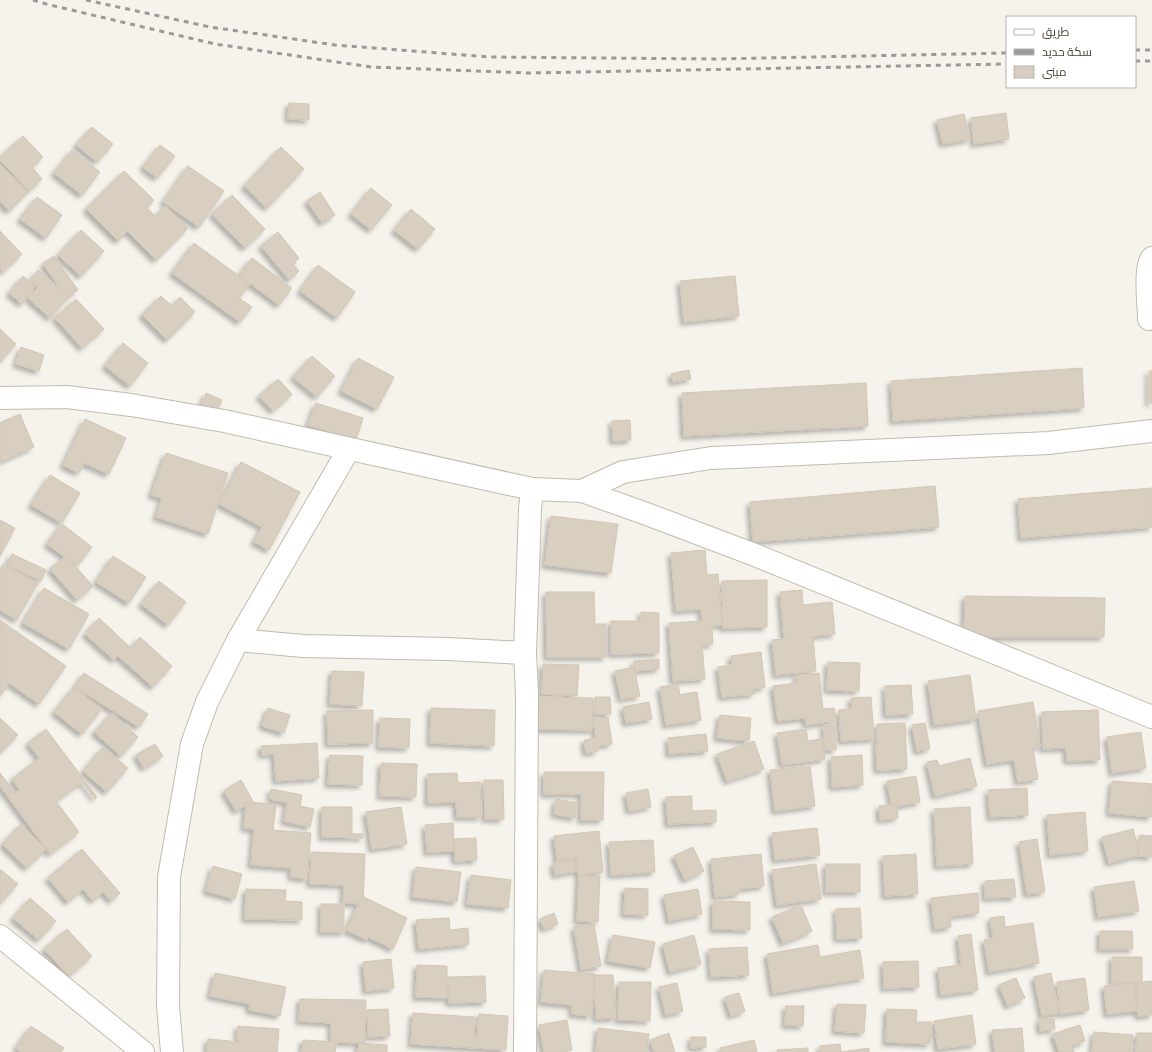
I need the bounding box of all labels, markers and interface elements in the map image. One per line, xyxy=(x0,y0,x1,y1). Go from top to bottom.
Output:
legend xyxy=(1006,16,1136,88)
text: طريق xyxy=(1042,23,1070,40)
text: سكة حديد xyxy=(1042,43,1092,60)
text: مبنى xyxy=(1042,63,1067,80)

